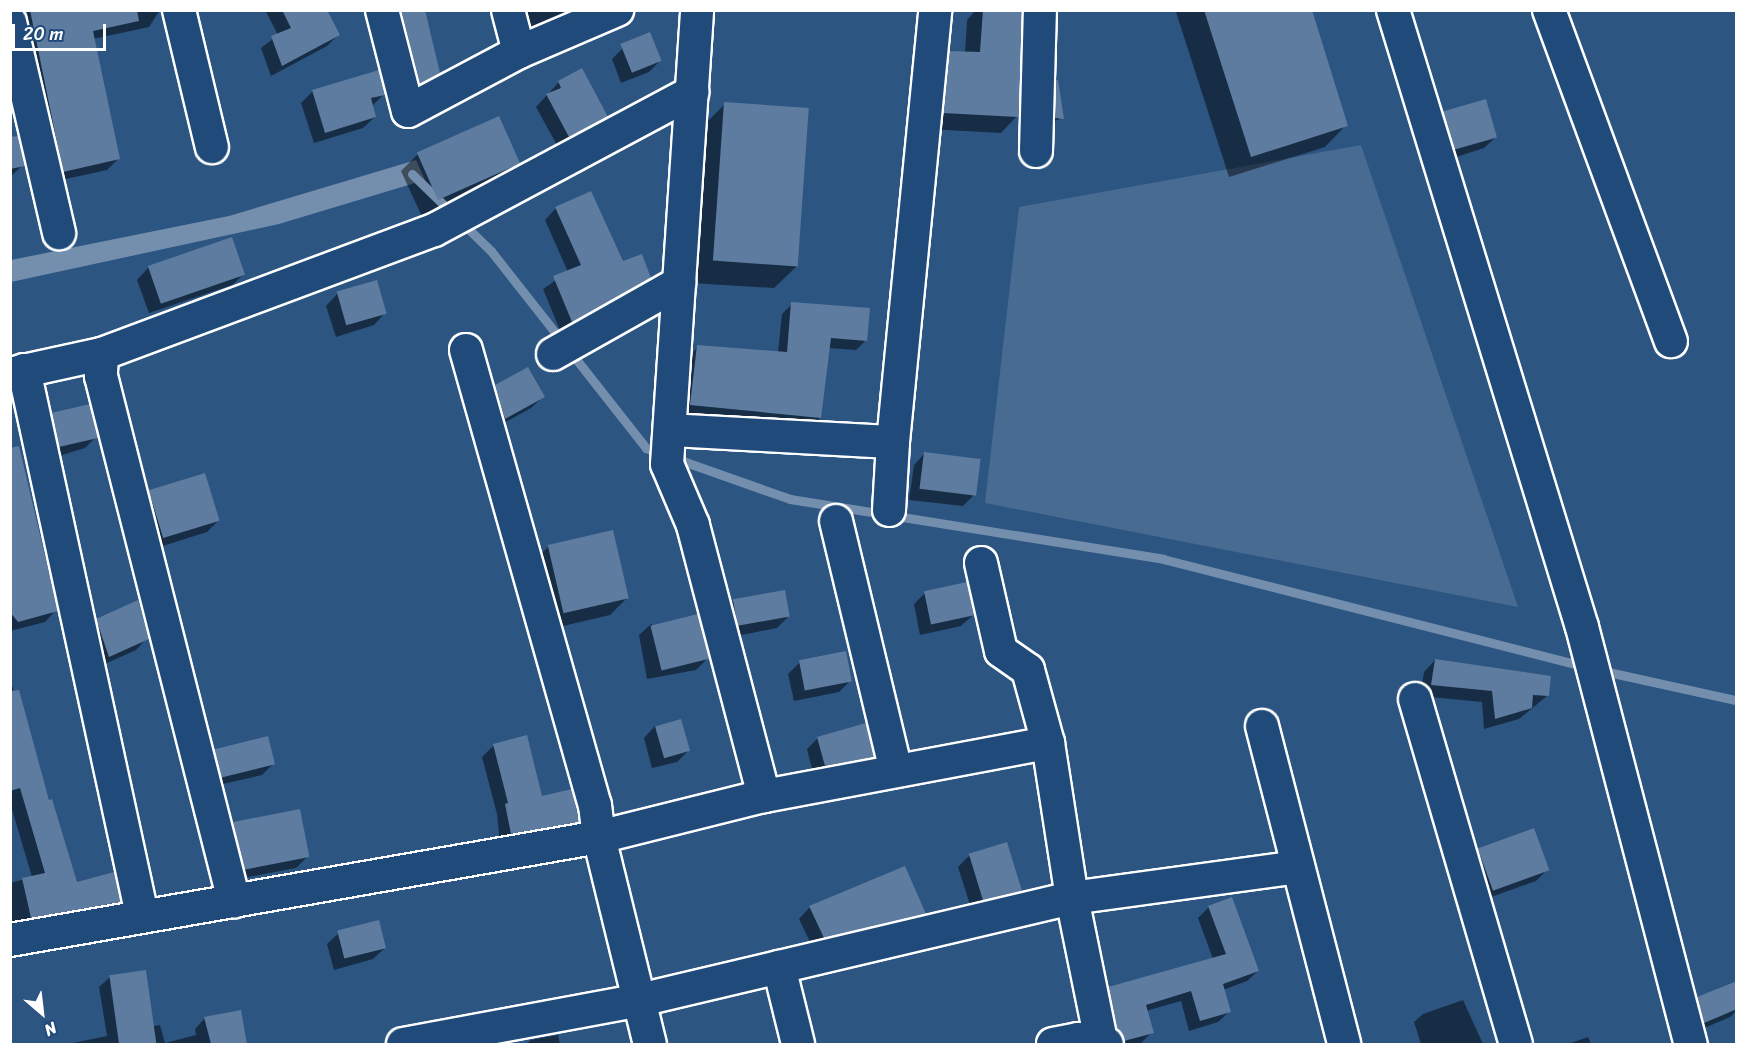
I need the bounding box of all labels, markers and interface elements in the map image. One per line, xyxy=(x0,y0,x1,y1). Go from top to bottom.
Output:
scale bar xyxy=(15,12,110,50)
text: 20 m xyxy=(23,18,63,50)
north arrow xyxy=(12,983,72,1043)
text: N xyxy=(39,1014,62,1045)

